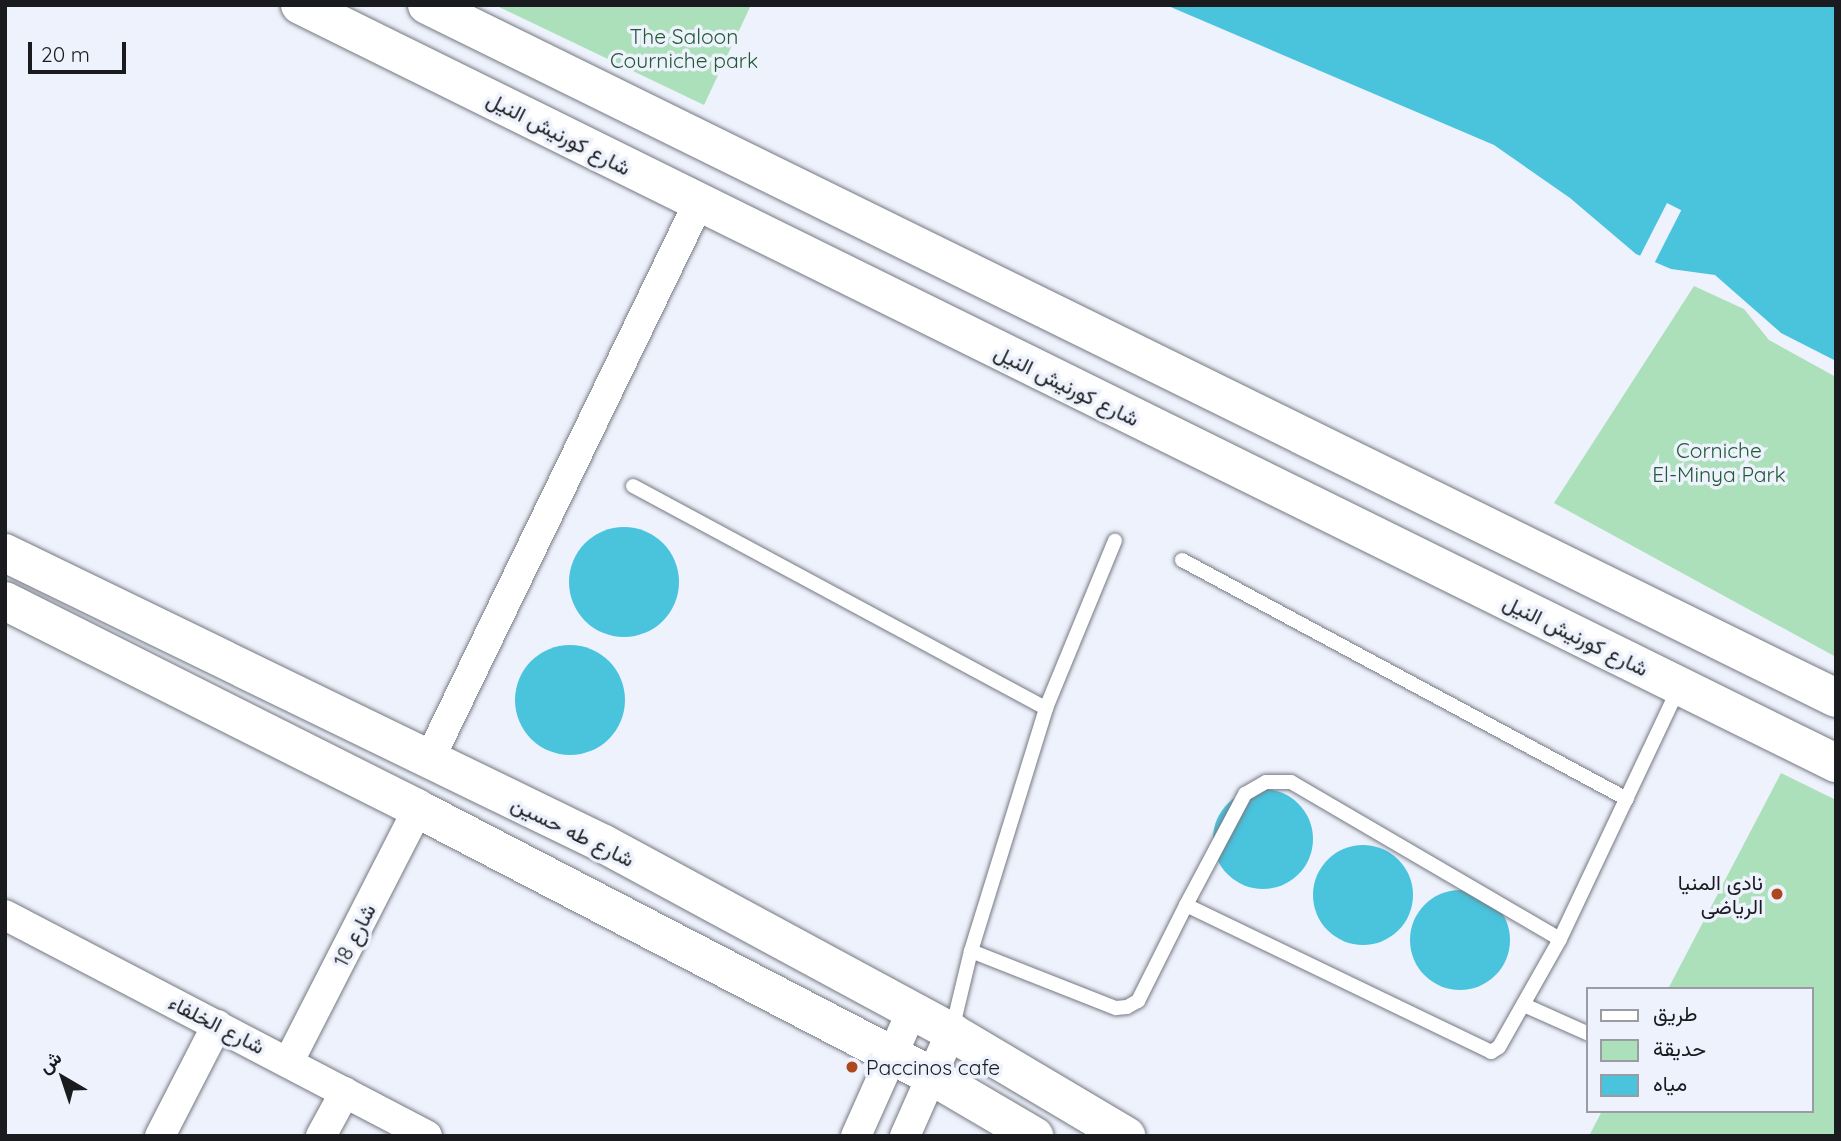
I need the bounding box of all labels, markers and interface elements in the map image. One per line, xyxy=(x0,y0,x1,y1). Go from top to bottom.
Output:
park label: The Saloon Courniche park xyxy=(610,23,758,73)
scale bar xyxy=(32,28,130,72)
text: 20 m xyxy=(41,41,90,67)
street label: شارع كورنيش النيل xyxy=(483,86,635,180)
street label: شارع كورنيش النيل xyxy=(990,339,1144,431)
park label: Corniche El-Minya Park xyxy=(1652,437,1786,487)
street label: شارع كورنيش النيل xyxy=(1499,589,1653,681)
street label: شارع طه حسين xyxy=(507,790,639,872)
place label: نادى المنيا الرياضى xyxy=(1678,869,1763,919)
marker: نادى المنيا الرياضى xyxy=(1769,886,1785,902)
street label: شارع 18 xyxy=(328,899,380,971)
legend xyxy=(1586,987,1813,1113)
street label: شارع الخلفاء xyxy=(165,989,269,1059)
text: طريق xyxy=(1653,1000,1698,1026)
text: حديقة xyxy=(1653,1035,1706,1061)
north arrow xyxy=(28,1043,98,1113)
text: ش xyxy=(33,1045,66,1078)
place label: Paccinos cafe xyxy=(866,1054,1000,1080)
marker: Paccinos cafe xyxy=(844,1059,860,1075)
text: مياه xyxy=(1653,1070,1687,1096)

